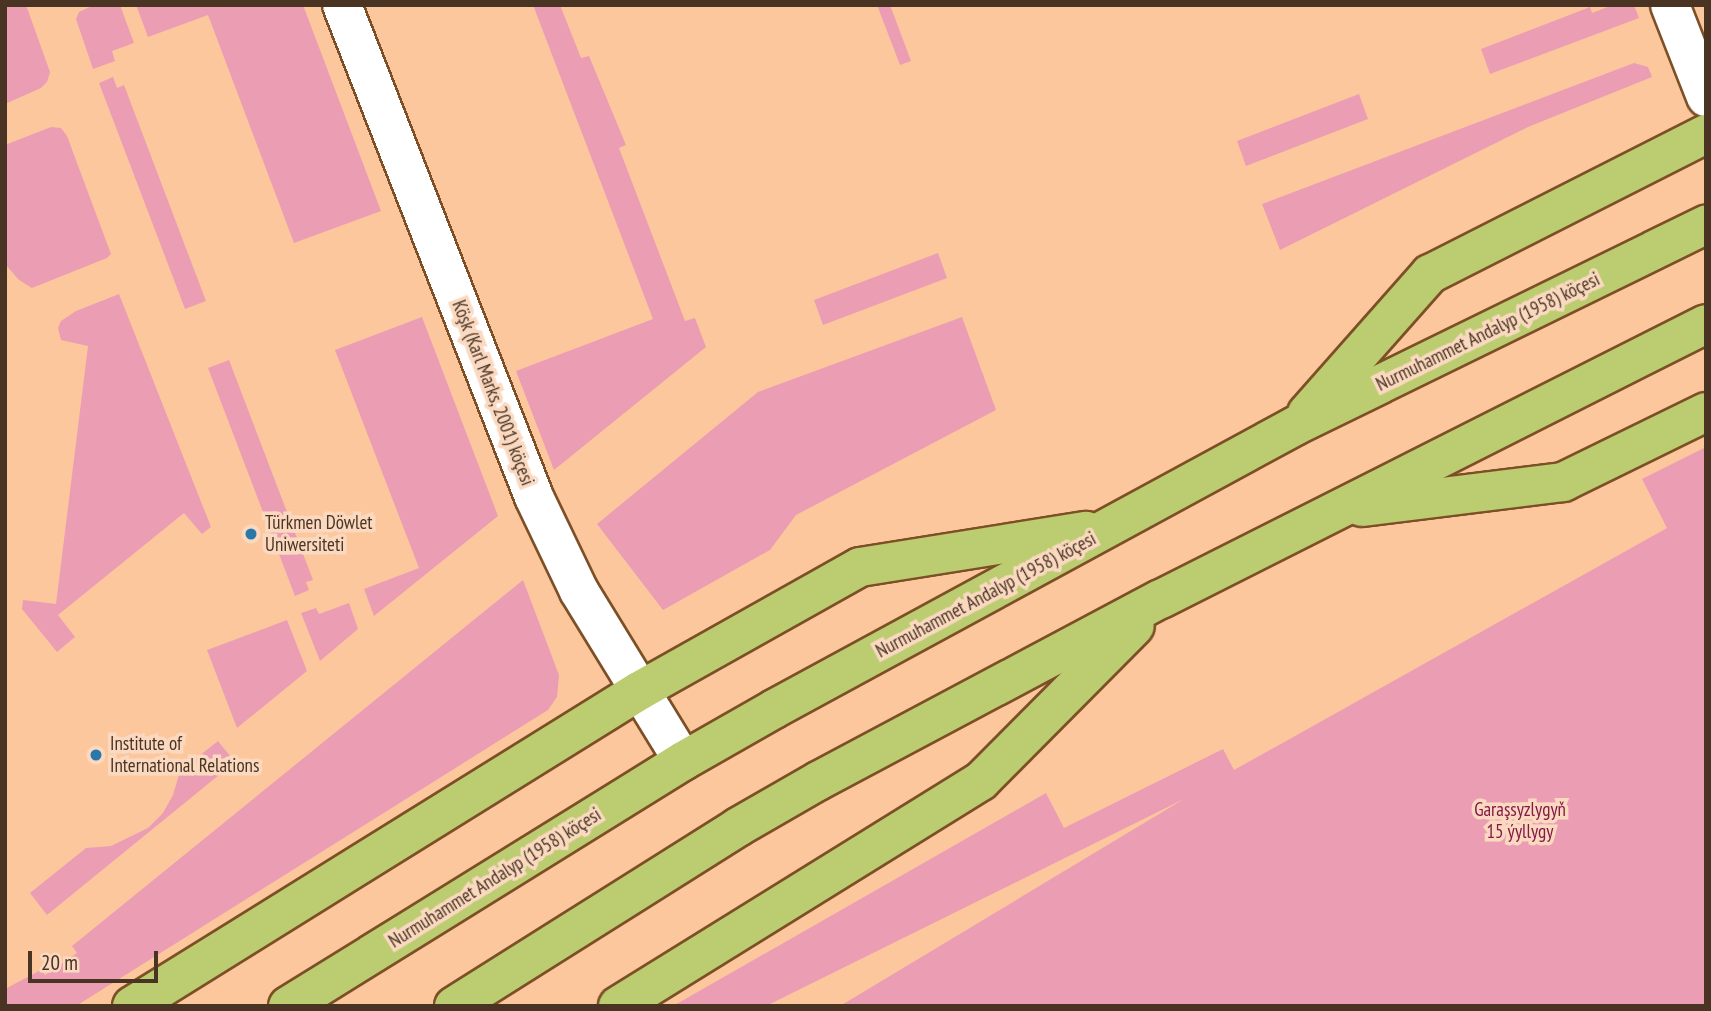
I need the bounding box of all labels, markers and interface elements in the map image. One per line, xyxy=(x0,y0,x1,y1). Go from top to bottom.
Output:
street label: Nurmuhammet Andalyp (1958) köçesi xyxy=(1372,268,1604,396)
street label: Köşk (Karl Marks, 2001) köçesi xyxy=(447,296,539,490)
place label: Türkmen Döwlet Uniwersiteti xyxy=(265,512,372,556)
marker: Türkmen Döwlet Uniwersiteti xyxy=(243,526,259,542)
street label: Nurmuhammet Andalyp (1958) köçesi xyxy=(872,527,1100,663)
place label: Institute of International Relations xyxy=(110,733,259,777)
marker: Institute of International Relations xyxy=(88,747,104,763)
park label: Garaşsyzlygyň 15 ýyllygy xyxy=(1474,799,1566,843)
street label: Nurmuhammet Andalyp (1958) köçesi xyxy=(384,803,606,953)
scale bar xyxy=(32,937,161,981)
text: 20 m xyxy=(41,949,78,976)

